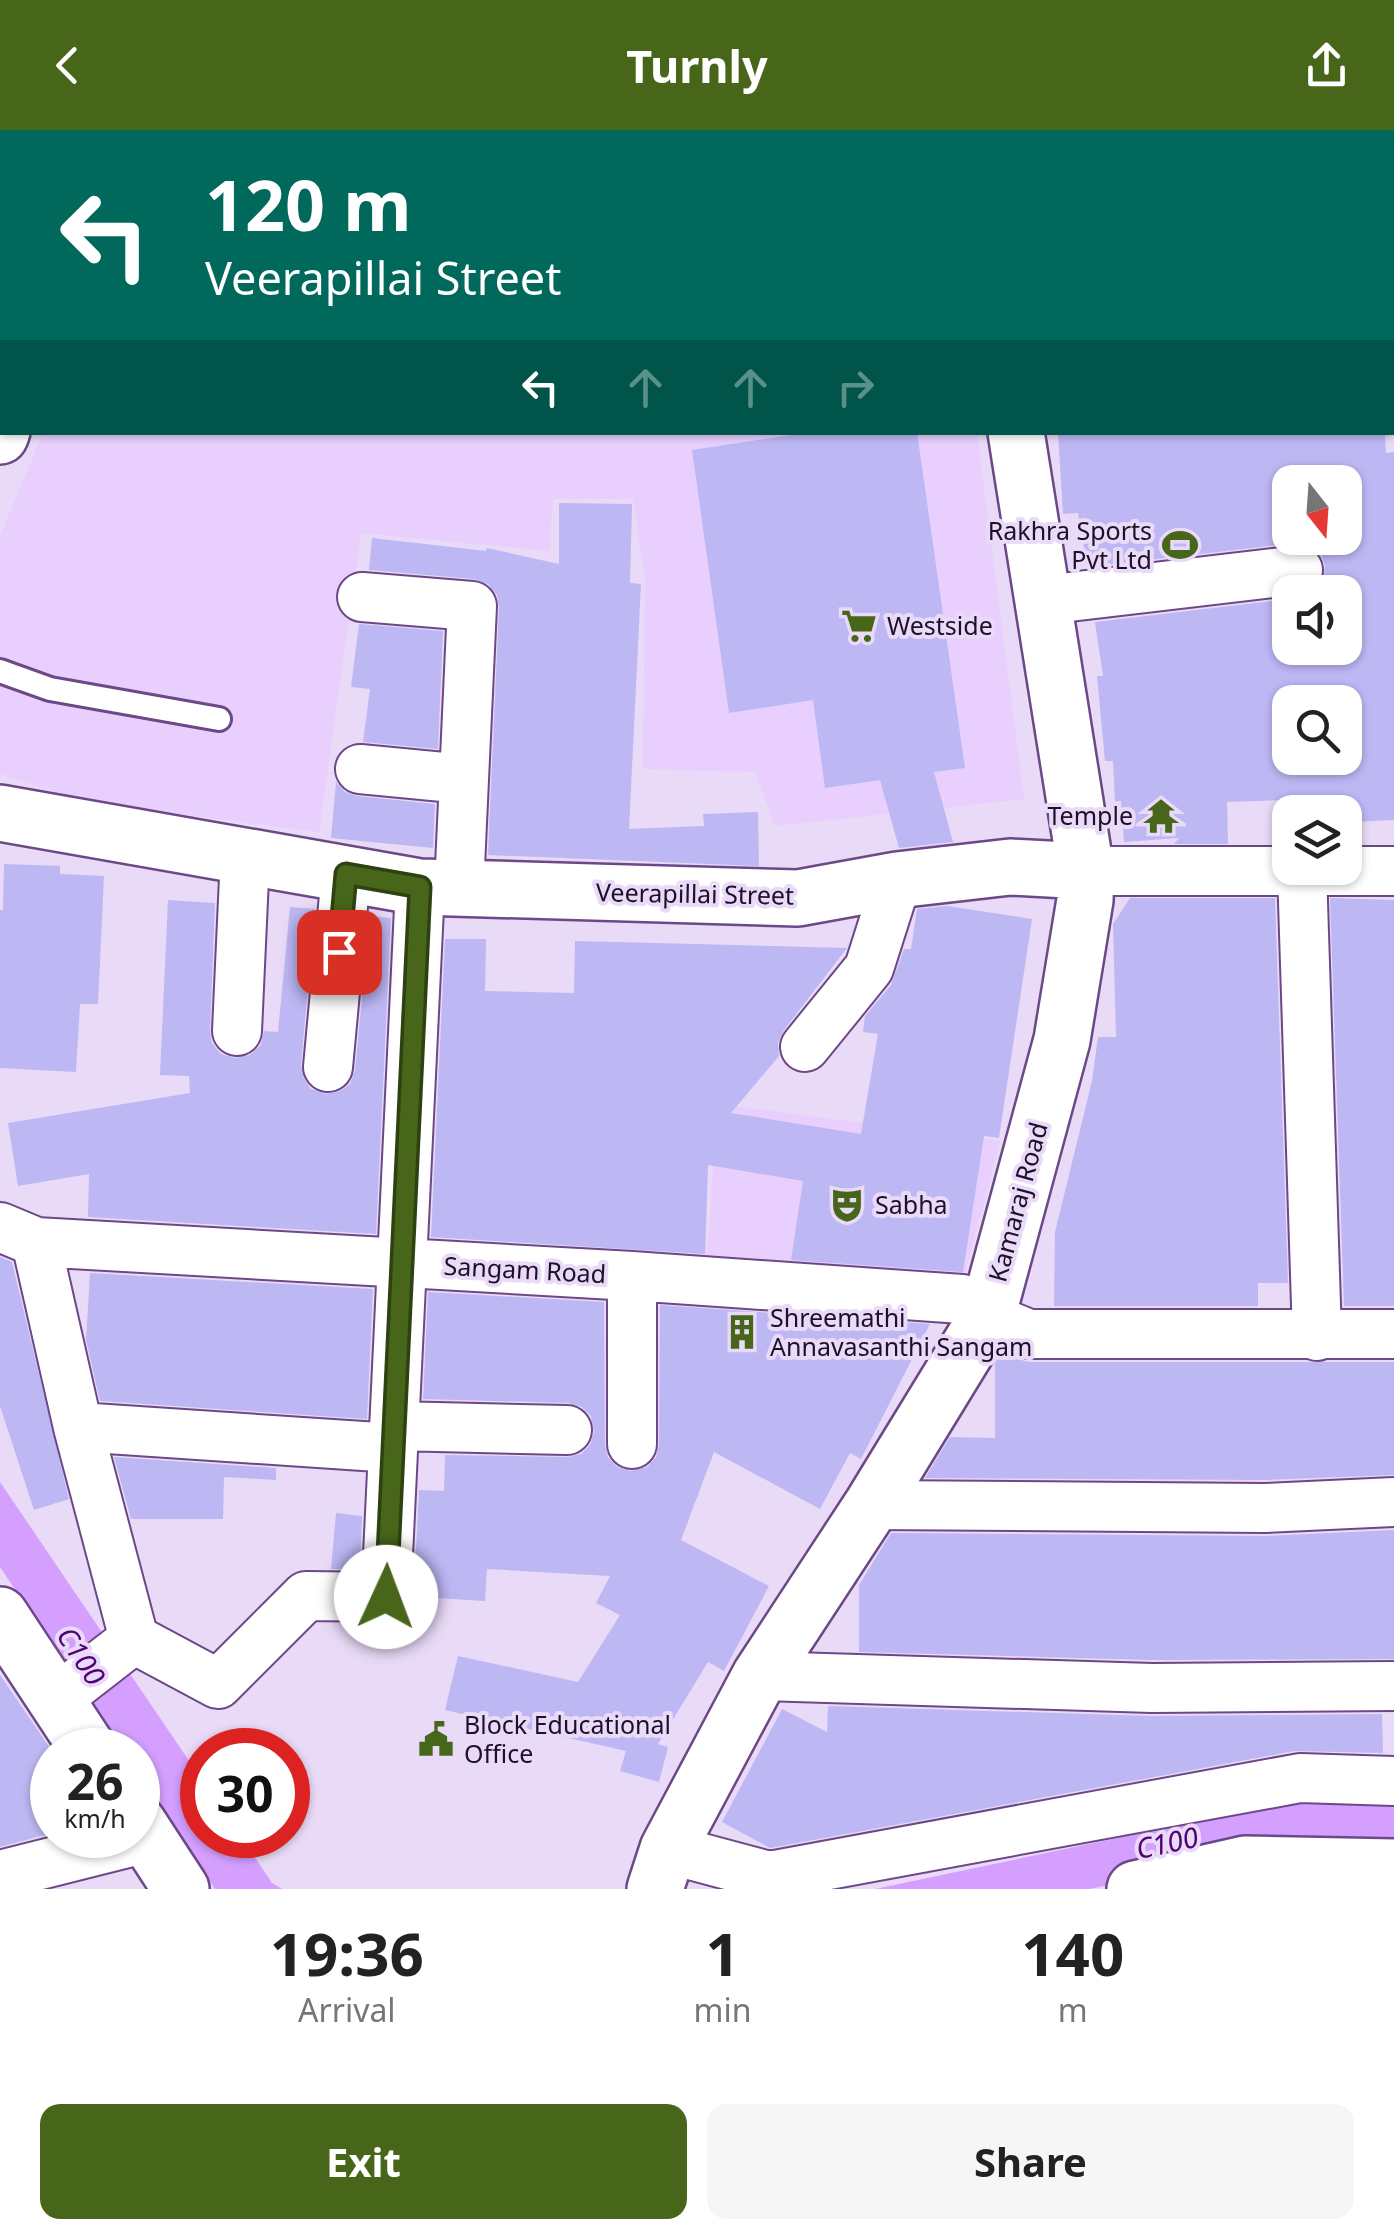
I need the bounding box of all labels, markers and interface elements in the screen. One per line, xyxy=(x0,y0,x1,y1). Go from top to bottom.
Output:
text: Turnly xyxy=(626,35,768,96)
icon: back xyxy=(40,38,95,93)
icon: share xyxy=(1299,38,1354,93)
text: 120 m xyxy=(205,156,412,252)
icon: left xyxy=(40,170,170,300)
text: Veerapillai Street xyxy=(205,247,562,308)
icon: left xyxy=(513,360,568,415)
icon: ahead xyxy=(618,360,673,415)
icon: ahead xyxy=(723,360,778,415)
icon: right xyxy=(828,360,883,415)
north arrow xyxy=(1272,465,1362,555)
map controls xyxy=(1272,465,1362,885)
place label: Rakhra Sports Pvt Ltd xyxy=(988,513,1152,576)
sports icon: Rakhra Sports Pvt Ltd xyxy=(1161,526,1199,564)
button: sound xyxy=(1272,575,1362,665)
supermarket icon: Westside xyxy=(840,607,878,645)
place label: Westside xyxy=(887,608,993,642)
button: search xyxy=(1272,685,1362,775)
button: layers xyxy=(1272,795,1362,885)
temple icon: Temple xyxy=(1142,797,1180,835)
place label: Temple xyxy=(1047,798,1133,832)
street label: Veerapillai Street xyxy=(596,874,794,912)
pin xyxy=(297,910,382,995)
icon: arrive xyxy=(312,925,367,980)
street label: Kamaraj Road xyxy=(979,1118,1055,1285)
theatre icon: Sabha xyxy=(828,1186,866,1224)
place label: Sabha xyxy=(875,1187,948,1221)
street label: Sangam Road xyxy=(443,1248,607,1290)
place label: Shreemathi Annavasanthi Sangam xyxy=(770,1300,1032,1363)
building icon: Shreemathi Annavasanthi Sangam xyxy=(723,1313,761,1351)
position arrow xyxy=(334,1545,438,1649)
water label: C100 xyxy=(49,1619,115,1692)
place label: Block Educational Office xyxy=(464,1707,671,1770)
public building icon: Block Educational Office xyxy=(417,1720,455,1758)
speed limit sign: 30 xyxy=(180,1728,310,1858)
text: 26 xyxy=(66,1747,124,1815)
text: km/h xyxy=(64,1801,126,1835)
water label: C100 xyxy=(1132,1817,1201,1867)
text: 19:36 xyxy=(270,1912,424,1994)
text: 1 xyxy=(705,1912,740,1994)
text: 140 xyxy=(1021,1912,1124,1994)
text: Arrival xyxy=(298,1988,396,2031)
text: min xyxy=(694,1988,752,2031)
text: m xyxy=(1058,1988,1088,2031)
button: Exit xyxy=(40,2104,687,2219)
button: Share xyxy=(707,2104,1354,2219)

